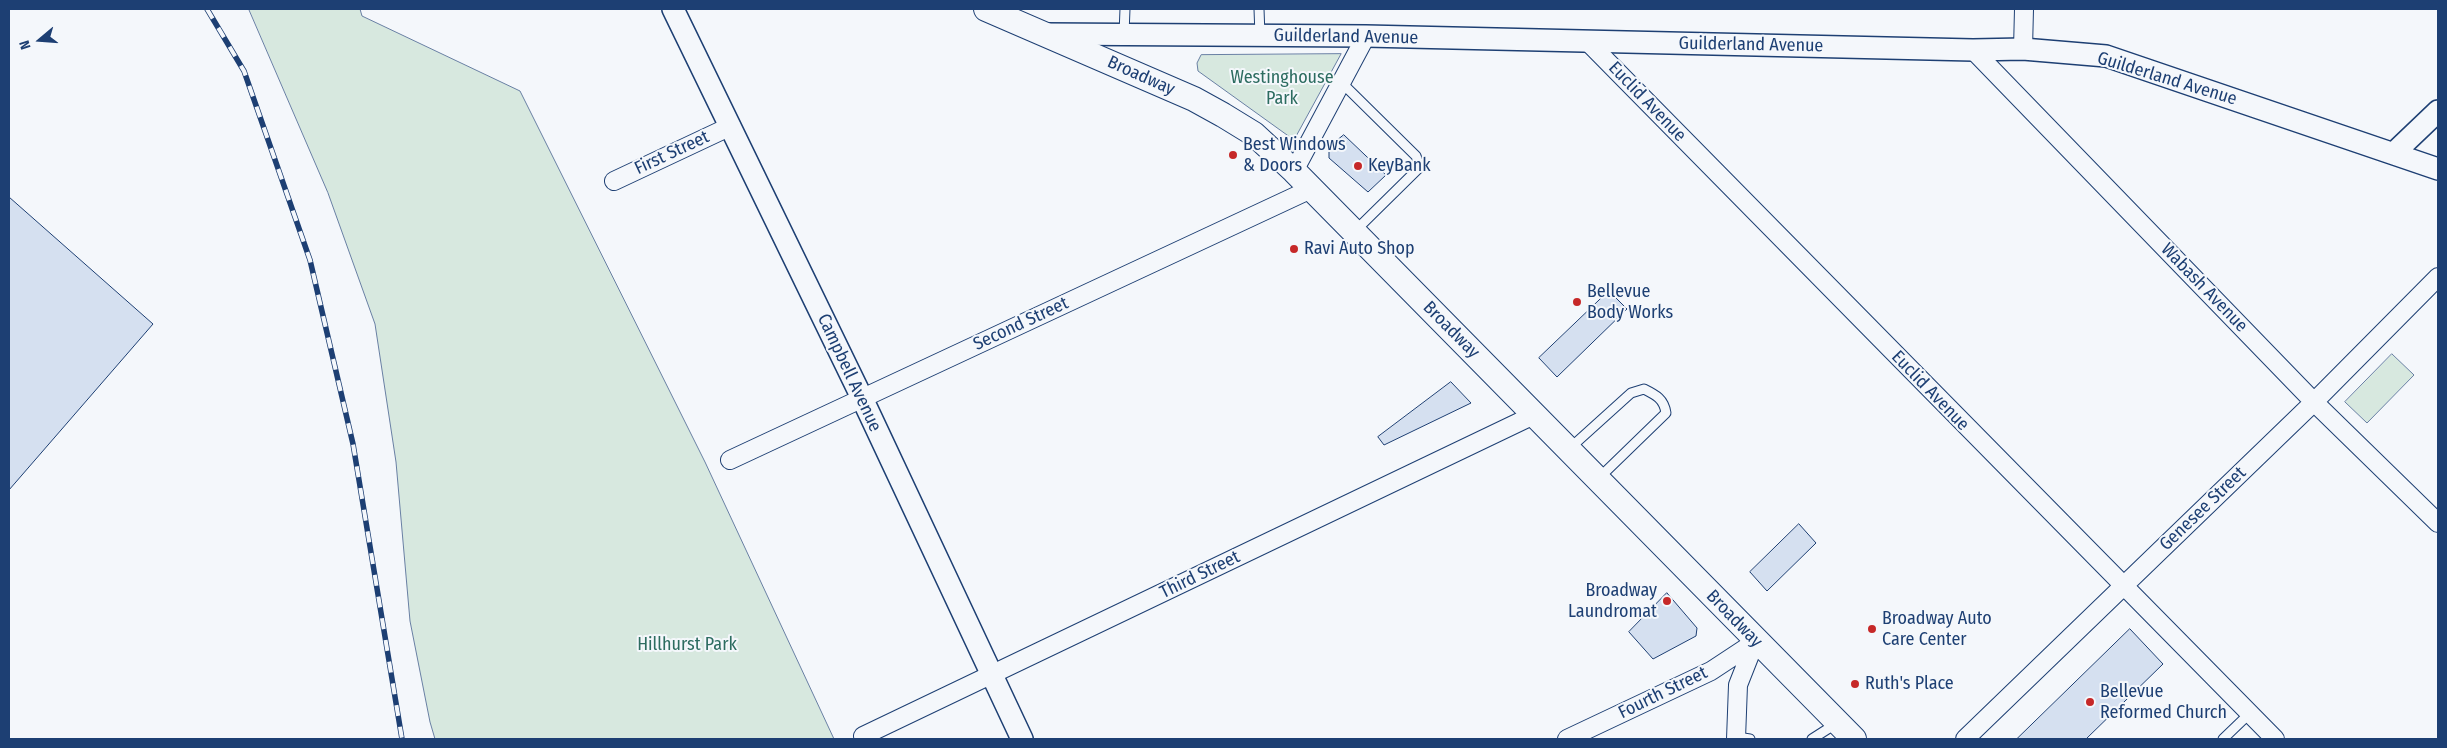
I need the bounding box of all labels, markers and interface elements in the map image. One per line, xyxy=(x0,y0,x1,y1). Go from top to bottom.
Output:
north arrow xyxy=(15,15,65,65)
street label: Guilderland Avenue xyxy=(1273,25,1419,49)
street label: Guilderland Avenue xyxy=(1678,33,1824,57)
text: N xyxy=(16,38,35,51)
street label: Guilderland Avenue xyxy=(2095,48,2239,110)
street label: Broadway xyxy=(1104,52,1178,100)
street label: Euclid Avenue xyxy=(1604,58,1690,146)
park label: Westinghouse Park xyxy=(1230,67,1334,110)
street label: First Street xyxy=(631,126,713,180)
place label: Best Windows & Doors xyxy=(1243,134,1346,176)
marker: Best Windows & Doors xyxy=(1227,149,1239,161)
place label: KeyBank xyxy=(1368,155,1431,177)
marker: KeyBank xyxy=(1352,160,1364,172)
place label: Ravi Auto Shop xyxy=(1304,238,1415,260)
street label: Wabash Avenue xyxy=(2156,239,2252,337)
marker: Ravi Auto Shop xyxy=(1288,243,1300,255)
place label: Bellevue Body Works xyxy=(1587,281,1673,324)
street label: Second Street xyxy=(970,293,1072,355)
marker: Bellevue Body Works xyxy=(1571,296,1583,308)
street label: Broadway xyxy=(1418,297,1484,363)
street label: Campbell Avenue xyxy=(812,311,886,435)
street label: Euclid Avenue xyxy=(1887,347,1973,435)
street label: Genesee Street xyxy=(2155,462,2251,556)
street label: Third Street xyxy=(1156,546,1244,604)
place label: Broadway Laundromat xyxy=(1568,580,1657,622)
street label: Broadway xyxy=(1701,586,1767,652)
marker: Broadway Laundromat xyxy=(1661,595,1673,607)
place label: Broadway Auto Care Center xyxy=(1882,608,1992,650)
marker: Broadway Auto Care Center xyxy=(1866,623,1878,635)
park label: Hillhurst Park xyxy=(637,634,737,656)
street label: Fourth Street xyxy=(1615,662,1711,724)
place label: Ruth's Place xyxy=(1865,673,1954,695)
marker: Ruth's Place xyxy=(1849,678,1861,690)
place label: Bellevue Reformed Church xyxy=(2100,681,2227,724)
marker: Bellevue Reformed Church xyxy=(2084,696,2096,708)

